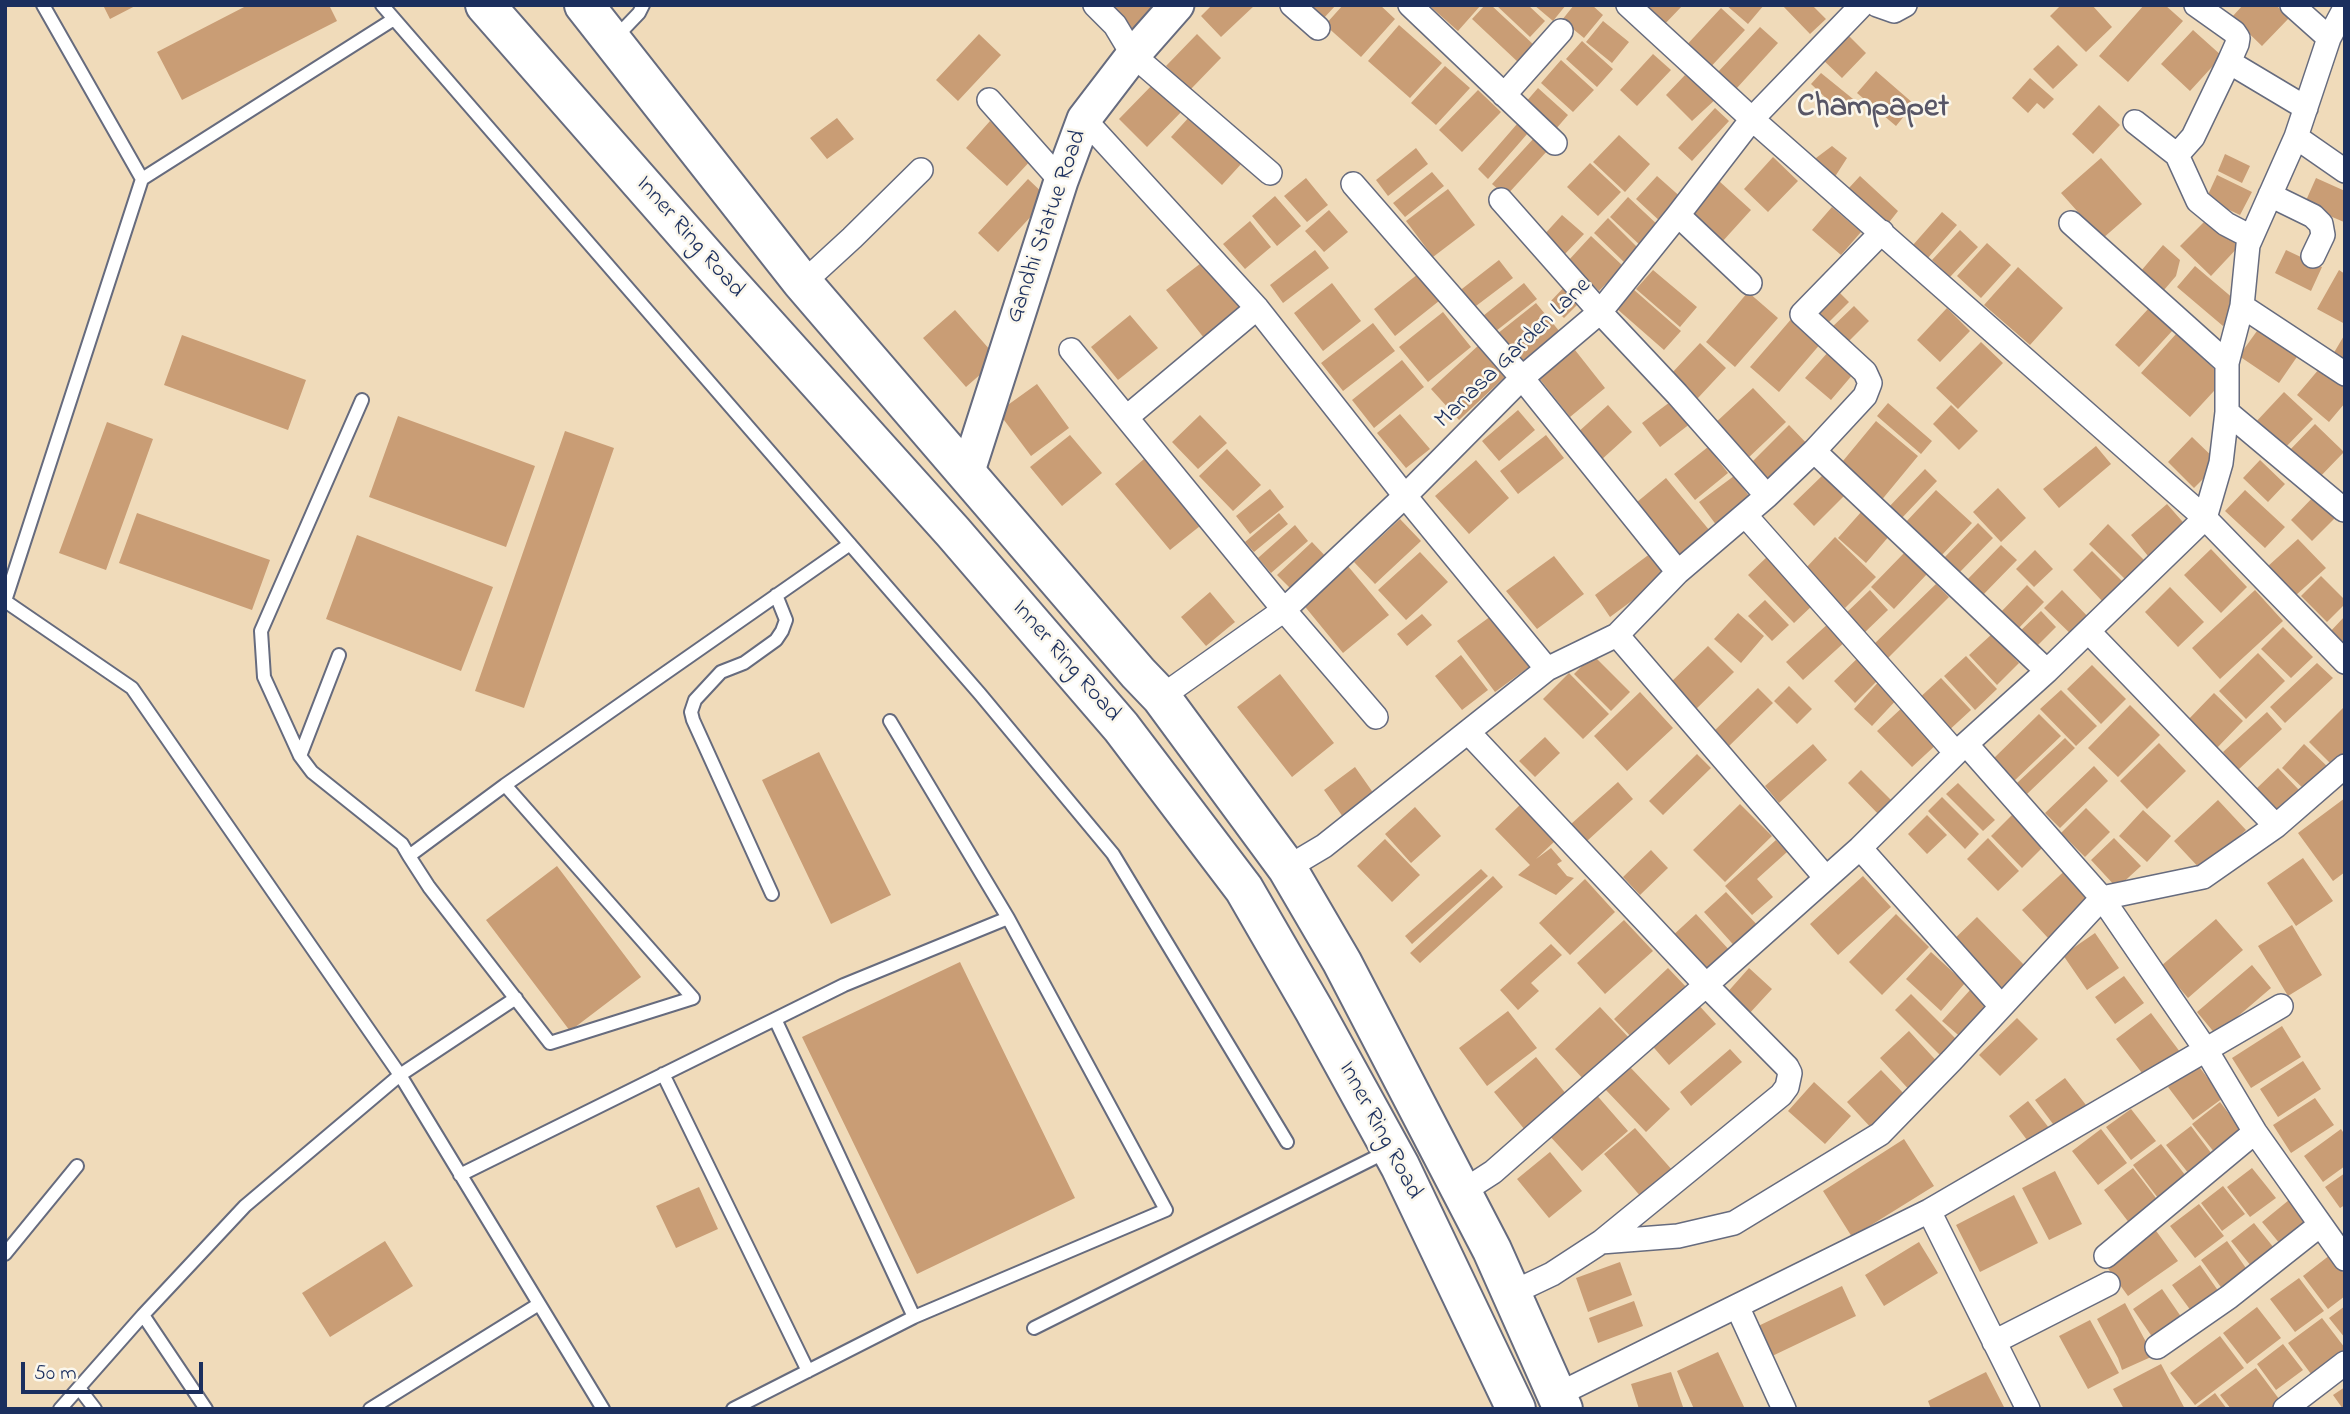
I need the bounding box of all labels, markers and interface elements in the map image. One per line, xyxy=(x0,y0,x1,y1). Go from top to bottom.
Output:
district label: Champapet xyxy=(1797,91,1949,129)
street label: Gandhi Statue Road xyxy=(1001,127,1095,327)
street label: Inner Ring Road xyxy=(628,171,750,305)
street label: Manasa Garden Lane xyxy=(1430,272,1598,436)
street label: Inner Ring Road xyxy=(1004,595,1126,729)
street label: Inner Ring Road xyxy=(1331,1057,1427,1205)
scale bar xyxy=(24,1348,206,1392)
text: 50 m xyxy=(34,1359,77,1389)

